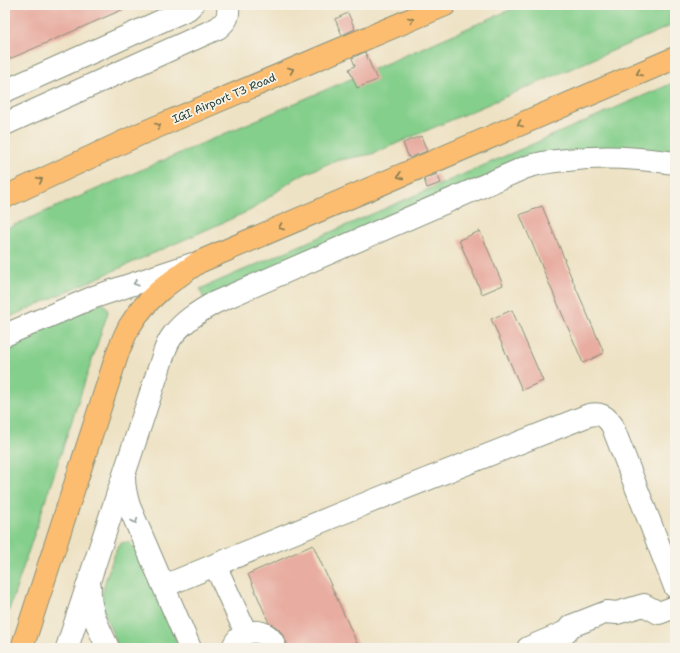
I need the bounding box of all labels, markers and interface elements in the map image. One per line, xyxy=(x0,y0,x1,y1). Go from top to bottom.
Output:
one-way arrow xyxy=(407,16,414,24)
one-way arrow xyxy=(288,67,295,75)
one-way arrow xyxy=(636,68,643,76)
street label: IGI Airport T3 Road xyxy=(170,70,278,127)
one-way arrow xyxy=(516,119,524,127)
one-way arrow xyxy=(154,123,162,131)
one-way arrow xyxy=(397,171,404,179)
one-way arrow xyxy=(36,177,44,185)
one-way arrow xyxy=(277,222,285,230)
one-way arrow xyxy=(132,278,139,287)
one-way arrow xyxy=(130,517,138,524)

